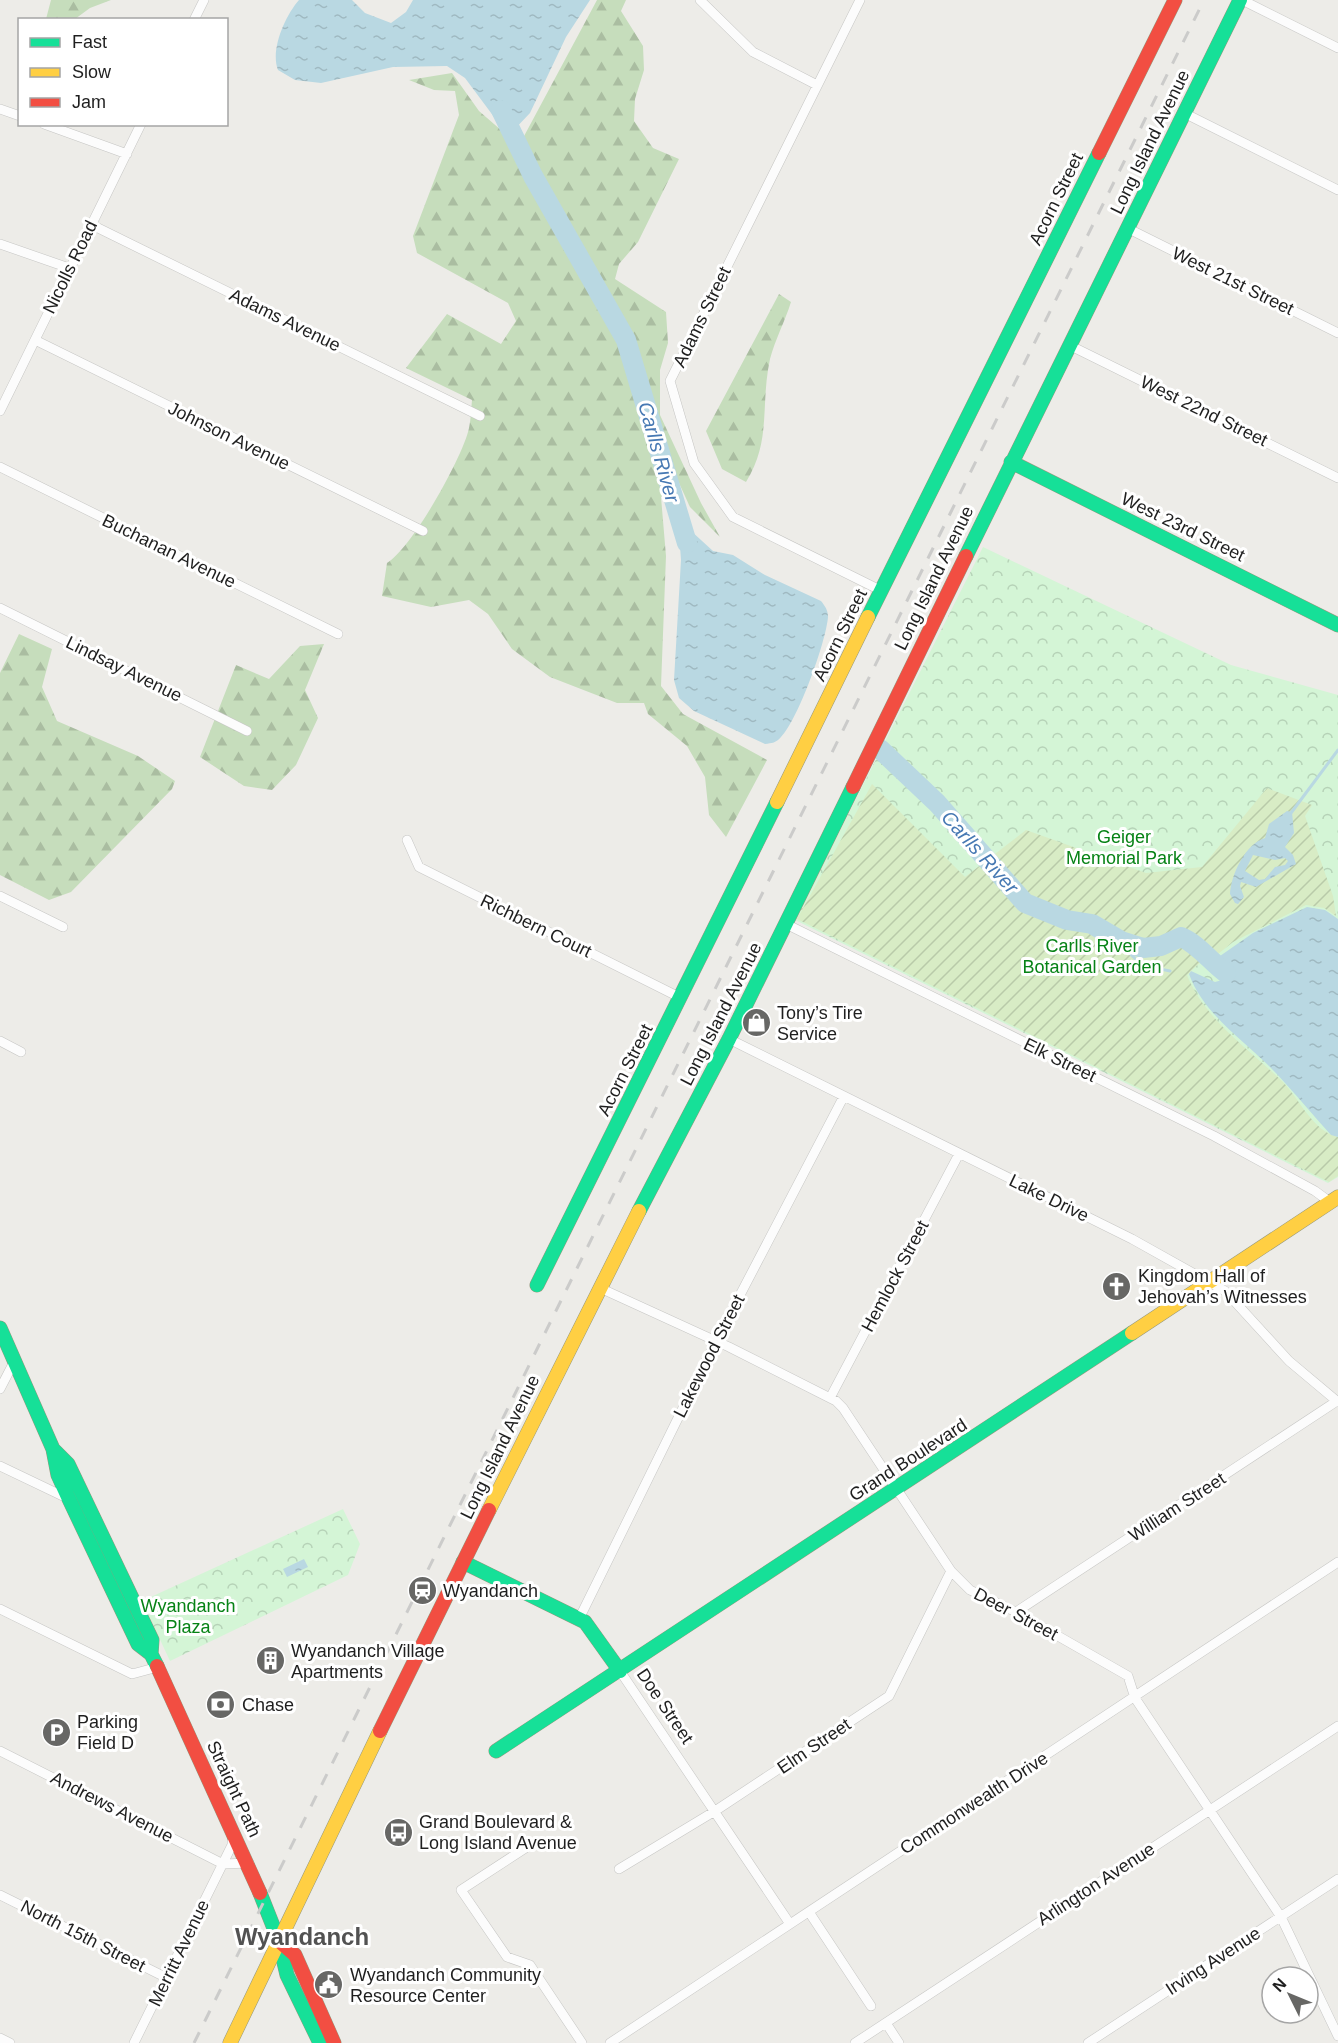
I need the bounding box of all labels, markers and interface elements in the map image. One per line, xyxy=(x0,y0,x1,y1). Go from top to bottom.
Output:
legend xyxy=(18,18,228,126)
text: Fast xyxy=(72,32,107,52)
text: Slow xyxy=(72,62,112,82)
street label: Long Island Avenue xyxy=(1106,67,1194,217)
text: Jam xyxy=(72,92,106,112)
street label: Acorn Street xyxy=(1025,150,1087,248)
street label: Nicolls Road xyxy=(39,217,101,317)
street label: West 21st Street xyxy=(1169,243,1297,319)
street label: Adams Street xyxy=(669,264,735,370)
street label: Adams Avenue xyxy=(226,285,344,355)
street label: West 22nd Street xyxy=(1137,372,1271,450)
street label: Johnson Avenue xyxy=(165,398,293,474)
water label: Carlls River xyxy=(634,399,684,506)
street label: West 23rd Street xyxy=(1118,488,1248,566)
street label: Long Island Avenue xyxy=(890,503,978,653)
street label: Buchanan Avenue xyxy=(99,510,239,592)
street label: Acorn Street xyxy=(809,586,871,684)
street label: Lindsay Avenue xyxy=(63,632,185,706)
water label: Carlls River xyxy=(937,806,1024,899)
park label: Geiger Memorial Park xyxy=(1066,827,1183,868)
street label: Richbern Court xyxy=(477,890,595,962)
park label: Carlls River Botanical Garden xyxy=(1022,936,1162,977)
street label: Long Island Avenue xyxy=(676,939,766,1089)
place label: Tony’s Tire Service xyxy=(777,1003,863,1044)
shop icon: Tony’s Tire Service xyxy=(740,1007,772,1039)
street label: Acorn Street xyxy=(593,1021,657,1119)
street label: Elk Street xyxy=(1021,1034,1099,1086)
street label: Lake Drive xyxy=(1006,1170,1092,1226)
street label: Hemlock Street xyxy=(857,1217,933,1335)
place label: Kingdom Hall of Jehovah’s Witnesses xyxy=(1138,1266,1307,1307)
church icon: Kingdom Hall of Jehovah’s Witnesses xyxy=(1101,1270,1133,1302)
street label: Lakewood Street xyxy=(669,1291,749,1421)
street label: Long Island Avenue xyxy=(456,1372,544,1522)
street label: Grand Boulevard xyxy=(845,1415,971,1505)
street label: William Street xyxy=(1125,1468,1229,1546)
station icon: Wyandanch xyxy=(406,1575,438,1607)
place label: Wyandanch xyxy=(443,1581,538,1601)
street label: Deer Street xyxy=(971,1584,1061,1644)
park label: Wyandanch Plaza xyxy=(141,1596,235,1637)
place label: Wyandanch Village Apartments xyxy=(291,1641,445,1682)
building icon: Wyandanch Village Apartments xyxy=(254,1645,286,1677)
street label: Doe Street xyxy=(633,1665,697,1747)
bank icon: Chase xyxy=(205,1689,237,1721)
place label: Chase xyxy=(242,1695,294,1715)
place label: Parking Field D xyxy=(77,1712,138,1753)
street label: Elm Street xyxy=(774,1714,854,1778)
parking icon: Parking Field D xyxy=(40,1716,72,1748)
street label: Straight Path xyxy=(203,1738,265,1840)
street label: Commonwealth Drive xyxy=(896,1748,1052,1858)
street label: Andrews Avenue xyxy=(47,1767,177,1847)
place label: Grand Boulevard & Long Island Avenue xyxy=(419,1812,577,1853)
bus stop icon: Grand Boulevard & Long Island Avenue xyxy=(382,1816,414,1848)
street label: Arlington Avenue xyxy=(1034,1839,1158,1929)
street label: North 15th Street xyxy=(17,1896,149,1976)
street label: Merritt Avenue xyxy=(145,1897,213,2009)
district label: Wyandanch xyxy=(235,1923,369,1950)
street label: Irving Avenue xyxy=(1162,1923,1264,1999)
place label: Wyandanch Community Resource Center xyxy=(350,1965,541,2006)
north arrow xyxy=(1260,1965,1320,2025)
public building icon: Wyandanch Community Resource Center xyxy=(313,1969,345,2001)
text: N xyxy=(1269,1975,1290,1995)

